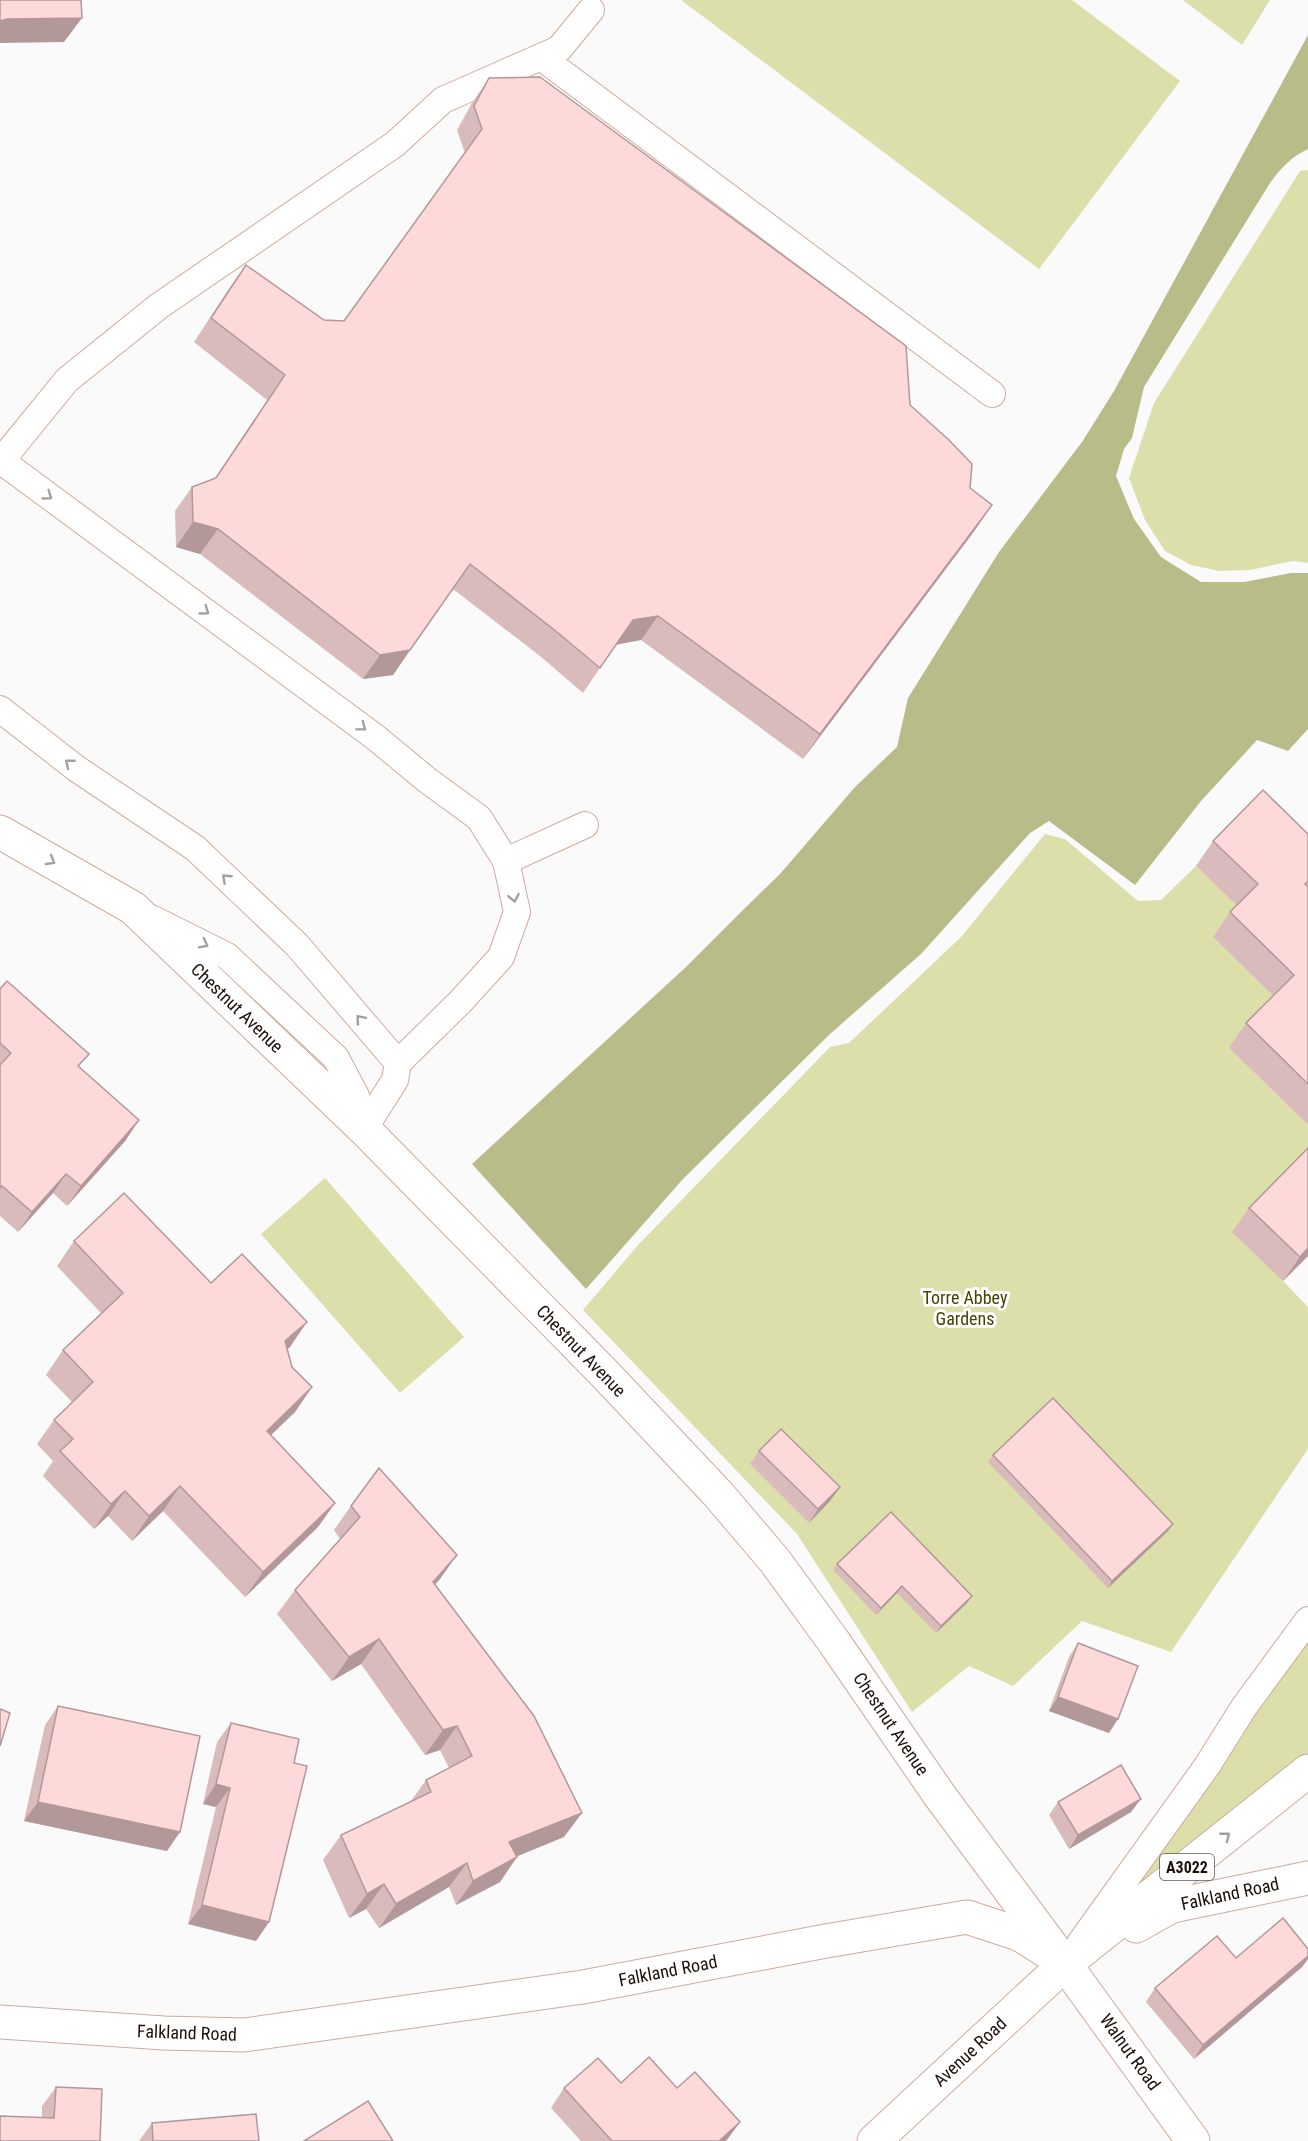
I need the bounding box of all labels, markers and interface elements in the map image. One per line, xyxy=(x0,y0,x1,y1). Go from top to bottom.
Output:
one-way arrow xyxy=(41,488,52,499)
one-way arrow xyxy=(199,604,210,615)
one-way arrow xyxy=(355,720,366,731)
one-way arrow xyxy=(64,759,75,770)
one-way arrow xyxy=(45,854,55,865)
one-way arrow xyxy=(222,874,233,885)
one-way arrow xyxy=(507,893,520,903)
one-way arrow xyxy=(197,937,208,949)
street label: Chestnut Avenue xyxy=(187,959,288,1057)
one-way arrow xyxy=(356,1015,367,1026)
park label: Torre Abbey Gardens xyxy=(923,1287,1008,1329)
street label: Chestnut Avenue xyxy=(532,1300,630,1401)
street label: Chestnut Avenue xyxy=(849,1668,934,1779)
one-way arrow xyxy=(1219,1832,1230,1843)
road number: A3022 xyxy=(1160,1854,1214,1880)
street label: Falkland Road xyxy=(1179,1873,1281,1914)
street label: Falkland Road xyxy=(617,1951,719,1990)
street label: Walnut Road xyxy=(1096,2009,1165,2094)
street label: Avenue Road xyxy=(929,2013,1010,2091)
street label: Falkland Road xyxy=(137,2020,237,2045)

